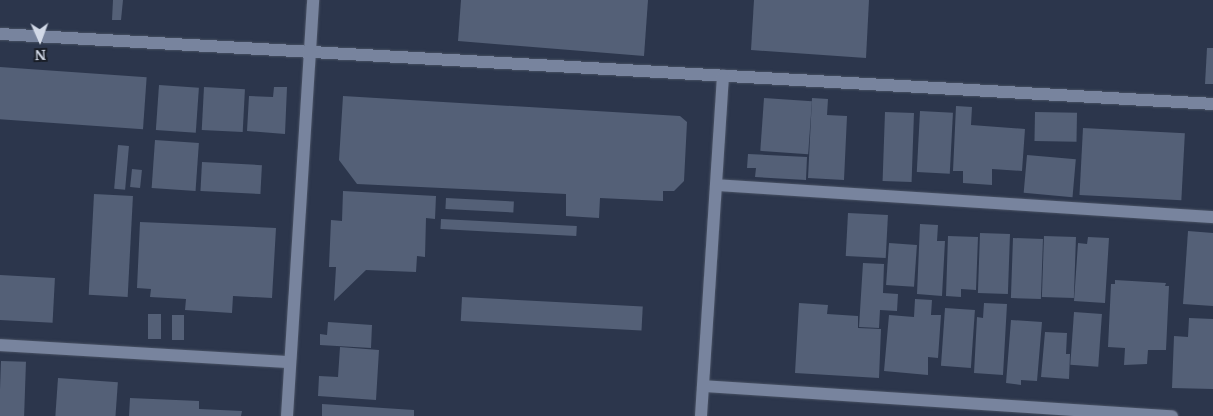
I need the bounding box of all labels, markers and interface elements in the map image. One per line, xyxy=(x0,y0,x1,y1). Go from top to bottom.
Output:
north arrow xyxy=(15,15,65,65)
text: N xyxy=(35,46,46,64)

